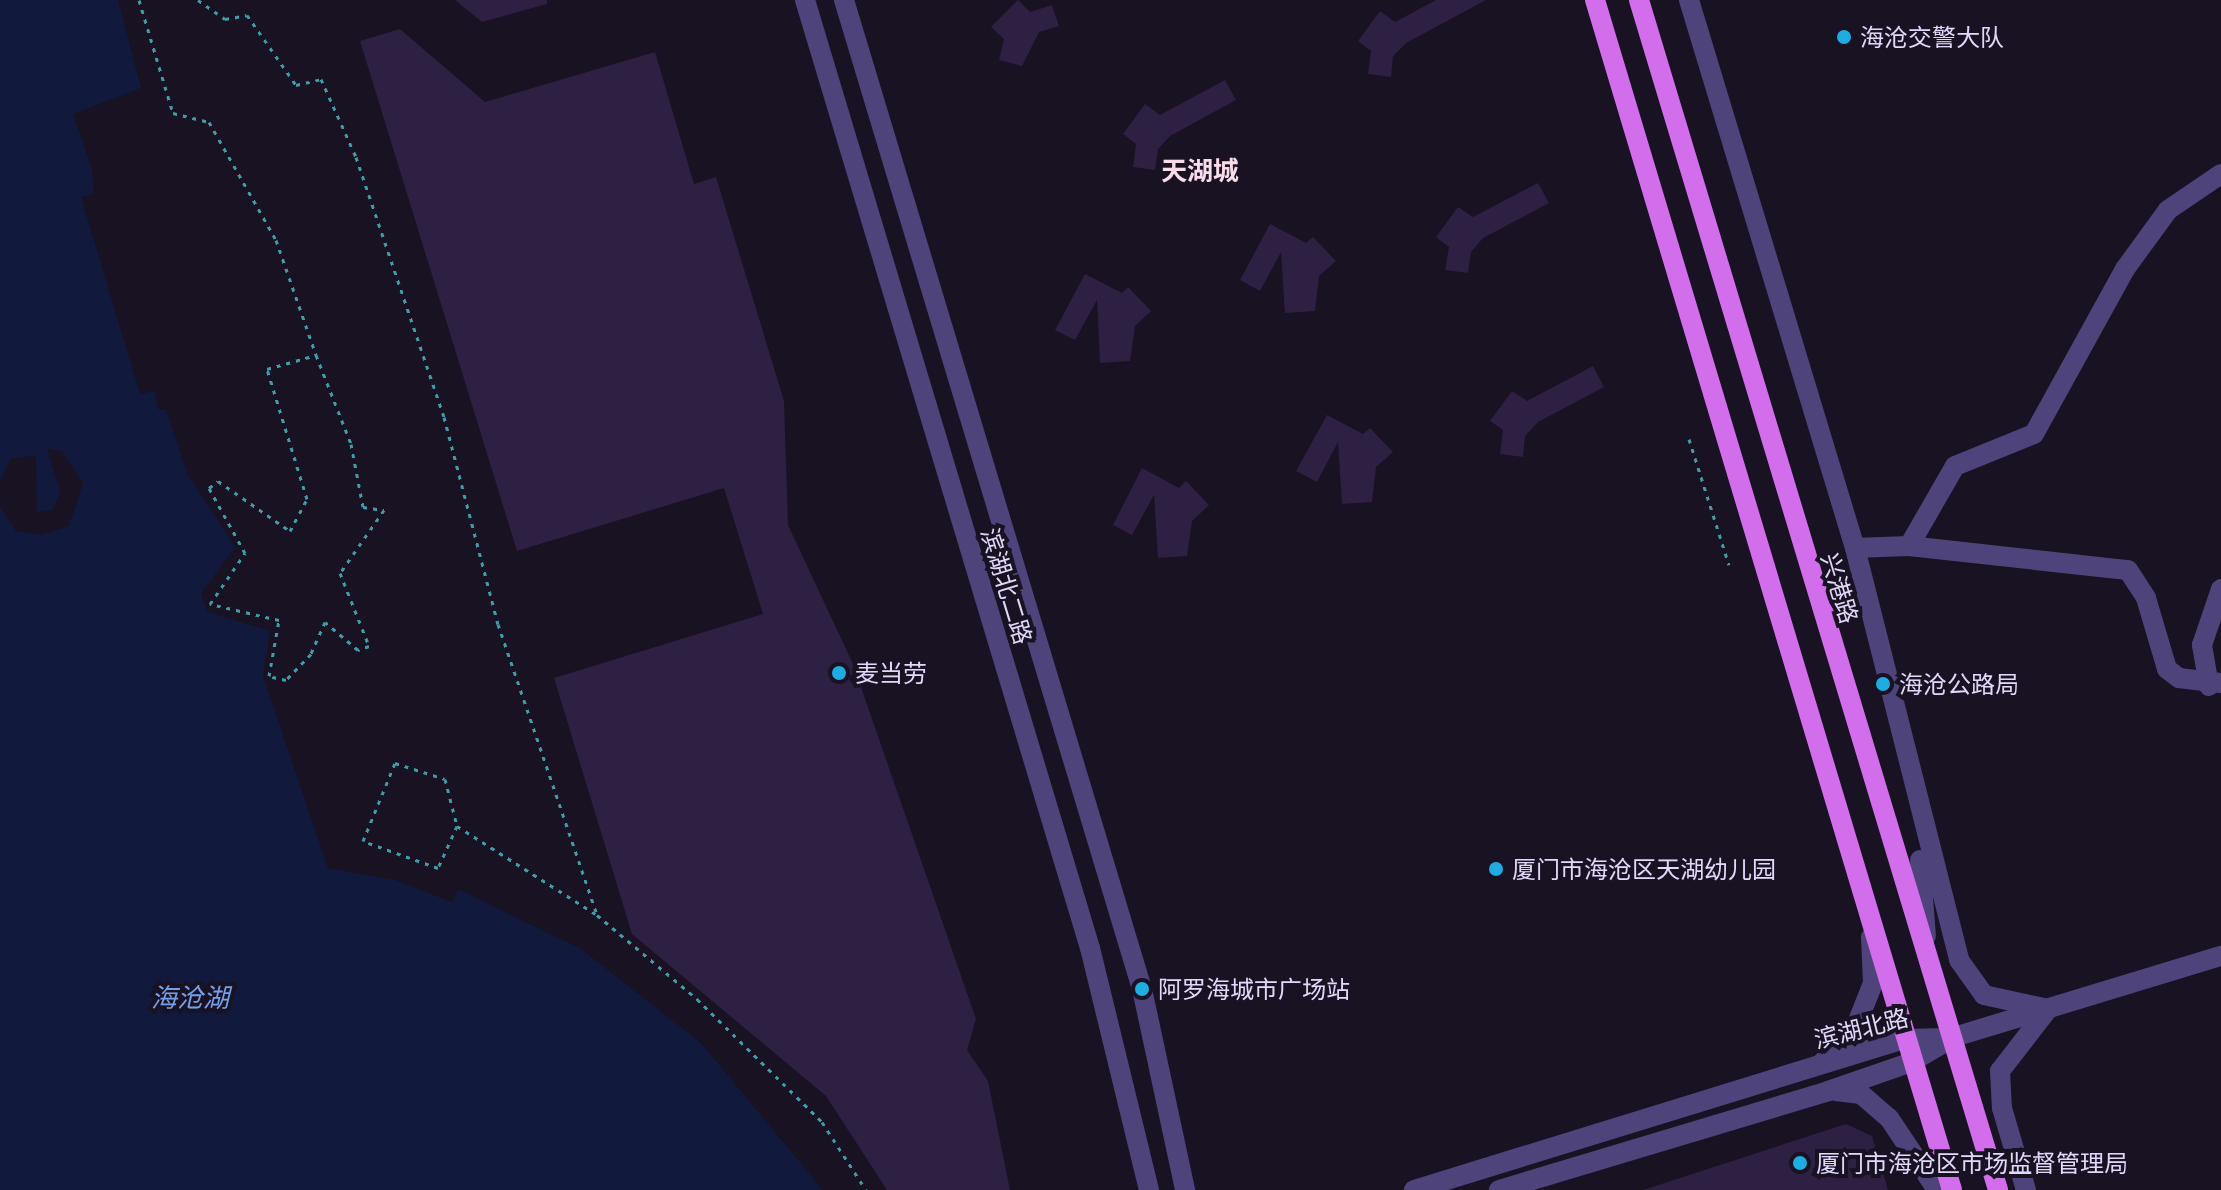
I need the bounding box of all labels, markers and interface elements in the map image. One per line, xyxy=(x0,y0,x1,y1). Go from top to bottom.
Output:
place label: 海沧交警大队 xyxy=(1860,23,2004,51)
marker: 海沧交警大队 xyxy=(1835,28,1853,46)
district label: 天湖城 xyxy=(1161,155,1239,187)
street label: 滨湖北二路 xyxy=(976,524,1038,648)
street label: 兴港路 xyxy=(1816,549,1864,627)
place label: 麦当劳 xyxy=(855,659,927,687)
marker: 麦当劳 xyxy=(830,664,848,682)
place label: 海沧公路局 xyxy=(1899,670,2019,698)
marker: 海沧公路局 xyxy=(1874,675,1892,693)
place label: 厦门市海沧区天湖幼儿园 xyxy=(1512,855,1776,883)
marker: 厦门市海沧区天湖幼儿园 xyxy=(1487,860,1505,878)
place label: 阿罗海城市广场站 xyxy=(1158,975,1350,1003)
marker: 阿罗海城市广场站 xyxy=(1133,980,1151,998)
water label: 海沧湖 xyxy=(151,982,229,1014)
street label: 滨湖北路 xyxy=(1811,1002,1911,1054)
place label: 厦门市海沧区市场监督管理局 xyxy=(1816,1149,2128,1177)
marker: 厦门市海沧区市场监督管理局 xyxy=(1791,1154,1809,1172)

